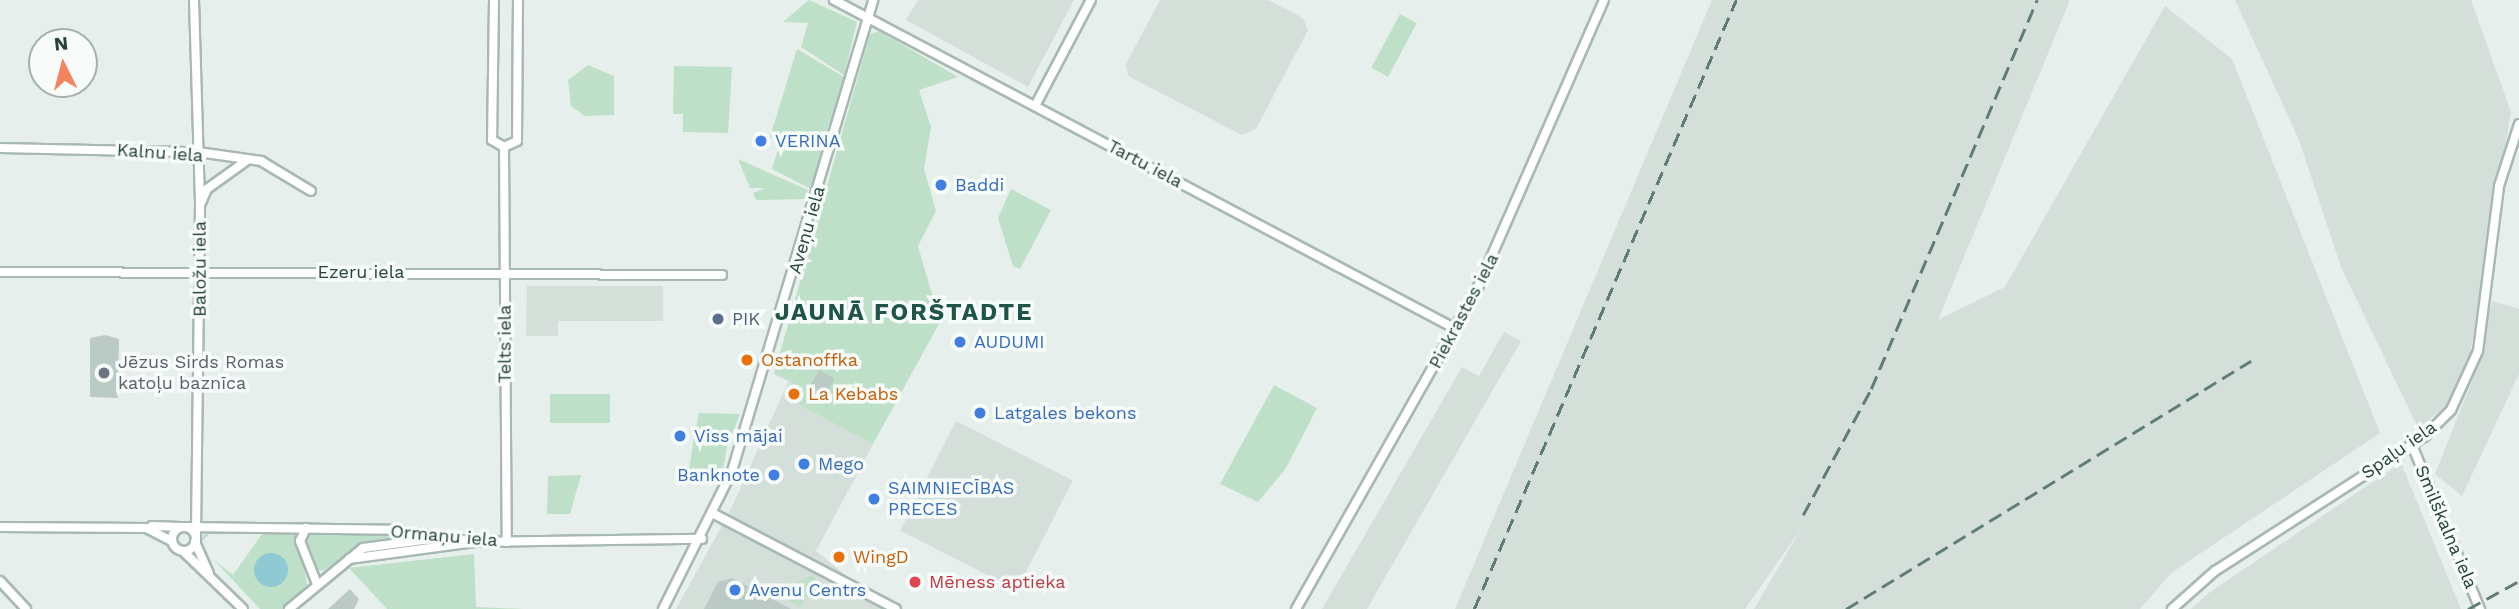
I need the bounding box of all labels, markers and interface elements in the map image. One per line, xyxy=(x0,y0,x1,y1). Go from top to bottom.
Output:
north arrow xyxy=(28,28,98,98)
text: N xyxy=(53,31,69,56)
place label: VERINA xyxy=(775,130,841,152)
marker: VERINA xyxy=(753,133,769,149)
street label: Tartu iela xyxy=(1104,135,1186,193)
street label: Kalnu iela xyxy=(116,139,204,167)
place label: Baddi xyxy=(955,174,1004,196)
marker: Baddi xyxy=(933,177,949,193)
street label: Aveņu iela xyxy=(784,184,830,276)
street label: Baložu iela xyxy=(189,221,211,317)
street label: Piekrastes iela xyxy=(1425,250,1503,372)
street label: Ezeru iela xyxy=(318,261,404,283)
district label: JAUNĀ FORŠTADTE xyxy=(776,299,1032,327)
street label: Telts iela xyxy=(494,305,516,383)
place label: PIK xyxy=(732,308,760,330)
marker: PIK xyxy=(710,311,726,327)
place label: AUDUMI xyxy=(974,331,1045,353)
marker: AUDUMI xyxy=(952,334,968,350)
place label: Ostanoffka xyxy=(761,349,858,371)
place label: Jēzus Sirds Romas katoļu baznīca xyxy=(118,352,284,394)
marker: Ostanoffka xyxy=(739,352,755,368)
marker: Jēzus Sirds Romas katoļu baznīca xyxy=(96,365,112,381)
place label: La Kebabs xyxy=(808,383,899,405)
marker: La Kebabs xyxy=(786,386,802,402)
place label: Latgales bekons xyxy=(994,402,1136,424)
marker: Latgales bekons xyxy=(972,405,988,421)
street label: Spaļu iela xyxy=(2357,416,2441,484)
place label: Viss mājai xyxy=(694,425,783,447)
marker: Viss mājai xyxy=(672,428,688,444)
place label: Mego xyxy=(818,453,864,475)
marker: Mego xyxy=(796,456,812,472)
street label: Smilškalna iela xyxy=(2410,462,2482,592)
place label: Banknote xyxy=(677,464,760,486)
marker: Banknote xyxy=(766,467,782,483)
place label: SAIMNIECĪBAS PRECES xyxy=(888,478,1014,520)
marker: SAIMNIECĪBAS PRECES xyxy=(866,491,882,507)
street label: Ormaņu iela xyxy=(390,521,498,551)
place label: WingD xyxy=(853,546,909,568)
marker: WingD xyxy=(831,549,847,565)
place label: Mēness aptieka xyxy=(929,571,1065,593)
marker: Mēness aptieka xyxy=(907,574,923,590)
place label: Avenu Centrs xyxy=(749,579,866,601)
marker: Avenu Centrs xyxy=(727,582,743,598)

